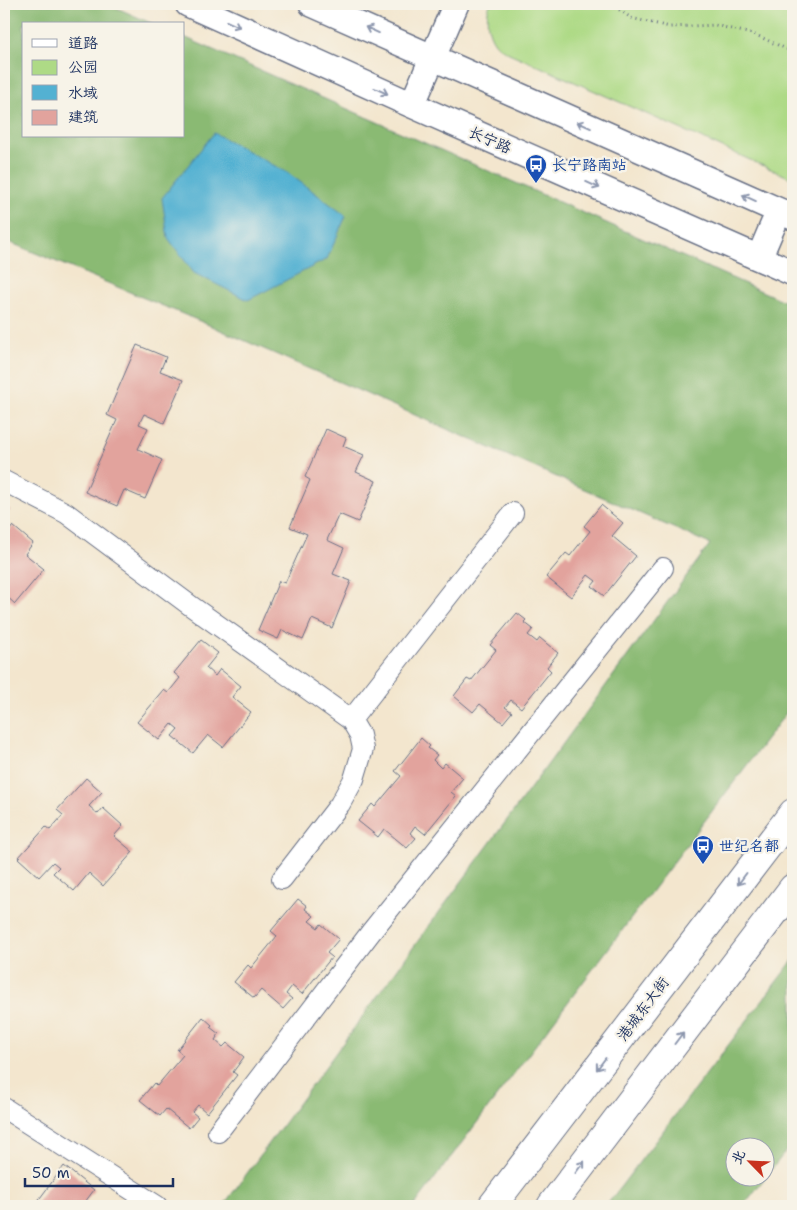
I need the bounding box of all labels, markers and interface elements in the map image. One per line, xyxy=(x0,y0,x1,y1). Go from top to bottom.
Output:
one-way arrow xyxy=(225,19,240,29)
legend xyxy=(22,22,185,138)
one-way arrow xyxy=(365,25,380,35)
text: 道路 xyxy=(68,33,98,53)
text: 公园 xyxy=(68,57,98,77)
text: 水域 xyxy=(68,83,98,103)
one-way arrow xyxy=(373,87,388,96)
text: 建筑 xyxy=(68,107,98,127)
one-way arrow xyxy=(577,120,592,129)
street label: 长宁路 xyxy=(465,122,515,158)
bus stop icon: 长宁路南站 xyxy=(524,153,548,184)
place label: 长宁路南站 xyxy=(552,155,627,175)
one-way arrow xyxy=(585,181,600,190)
one-way arrow xyxy=(742,192,757,202)
bus stop icon: 世纪名都 xyxy=(691,834,715,865)
place label: 世纪名都 xyxy=(719,836,779,856)
one-way arrow xyxy=(737,872,748,885)
street label: 港城东大街 xyxy=(612,973,674,1045)
one-way arrow xyxy=(674,1031,684,1045)
one-way arrow xyxy=(596,1057,607,1070)
north arrow xyxy=(724,1138,774,1188)
text: 北 xyxy=(727,1147,749,1167)
scale bar xyxy=(25,1155,172,1187)
one-way arrow xyxy=(575,1161,586,1174)
text: 50 m xyxy=(32,1163,70,1183)

